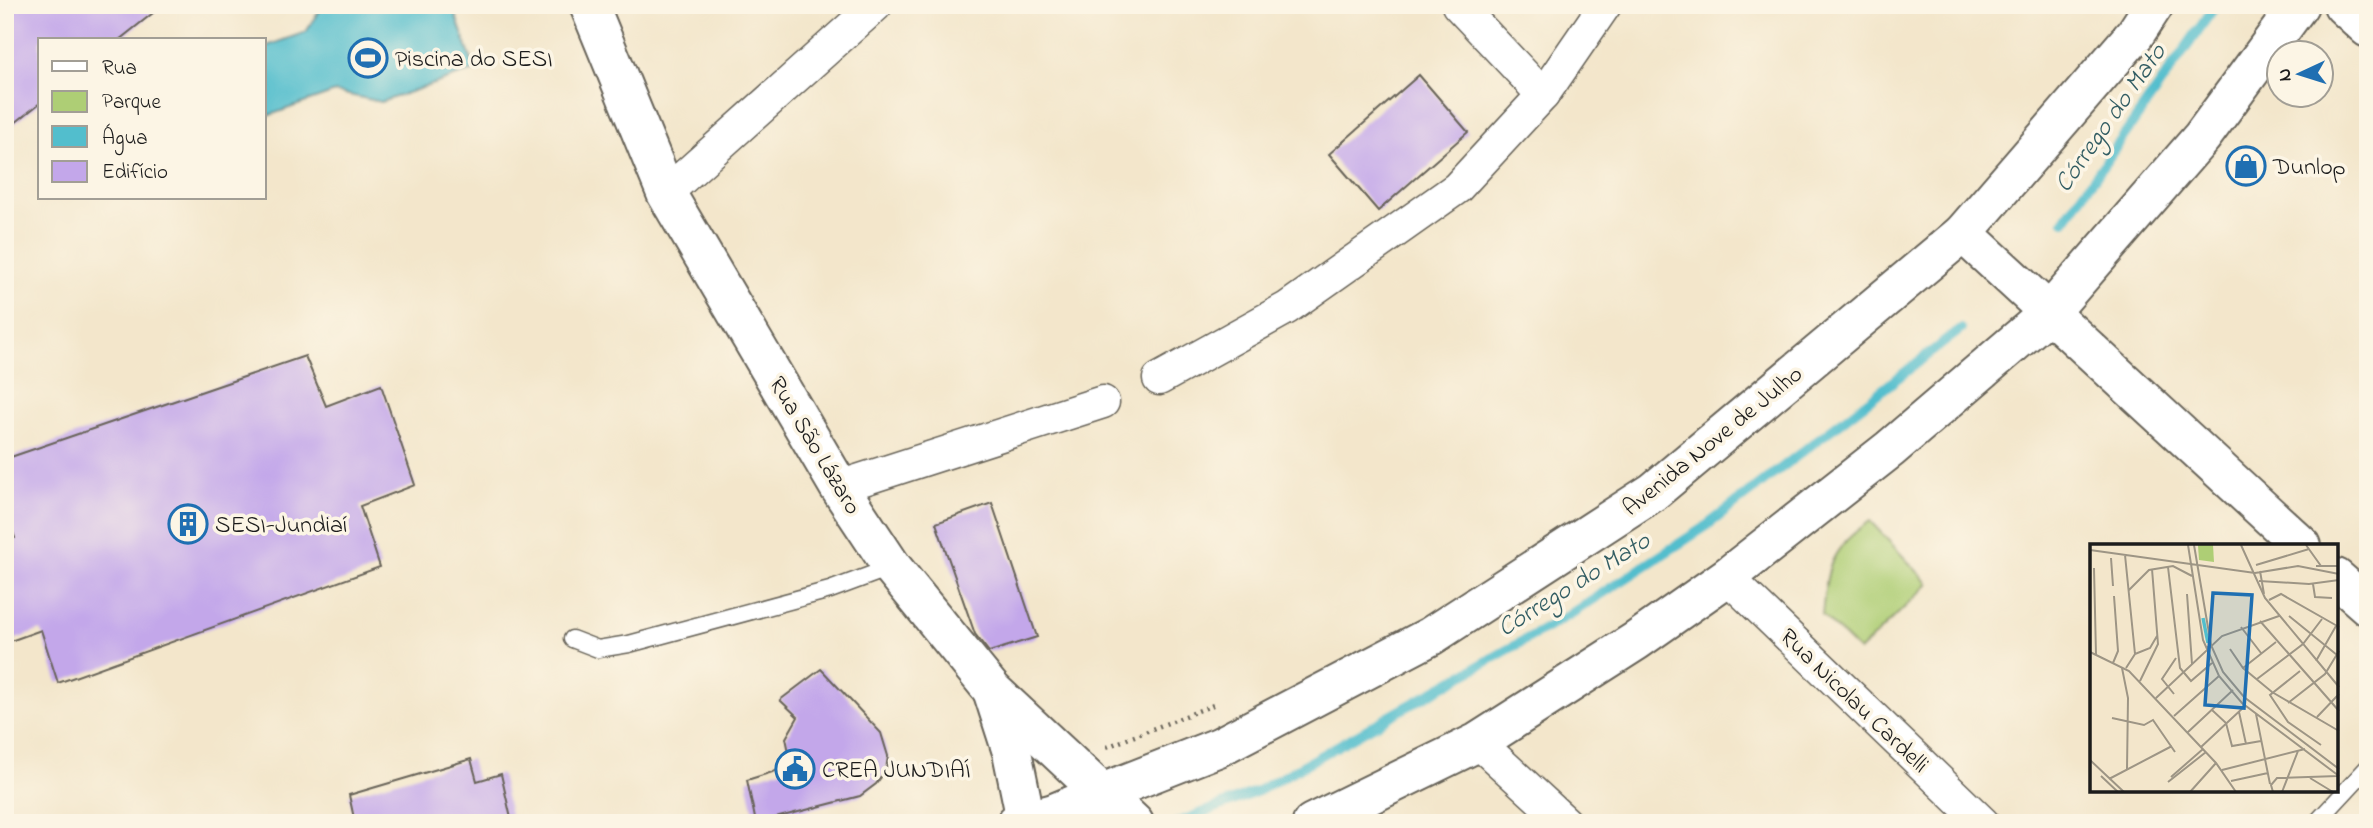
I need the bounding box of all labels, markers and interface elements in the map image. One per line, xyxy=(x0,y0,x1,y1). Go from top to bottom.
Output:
water label: Córrego do Mato xyxy=(2046,35,2178,201)
sports icon: Piscina do SESI xyxy=(347,37,389,79)
legend xyxy=(38,38,266,200)
north arrow xyxy=(2264,38,2334,108)
place label: Piscina do SESI xyxy=(395,43,553,78)
text: Rua xyxy=(102,54,137,84)
text: N xyxy=(2272,67,2299,82)
text: Parque xyxy=(102,88,161,118)
text: Água xyxy=(102,123,148,156)
shop icon: Dunlop xyxy=(2225,145,2267,187)
place label: Dunlop xyxy=(2272,151,2346,186)
text: Edifício xyxy=(102,158,168,188)
street label: Avenida Nove de Julho xyxy=(1616,358,1811,526)
street label: Rua São Lázaro xyxy=(759,370,869,522)
building icon: SESI-Jundiaí xyxy=(167,503,209,545)
place label: SESI-Jundiaí xyxy=(215,509,347,544)
water label: Córrego do Mato xyxy=(1491,523,1660,648)
inset map xyxy=(2090,544,2338,793)
street label: Rua Nicolau Cardelli xyxy=(1771,621,1936,782)
public building icon: CREA JUNDIAÍ xyxy=(774,748,816,790)
place label: CREA JUNDIAÍ xyxy=(822,754,971,789)

